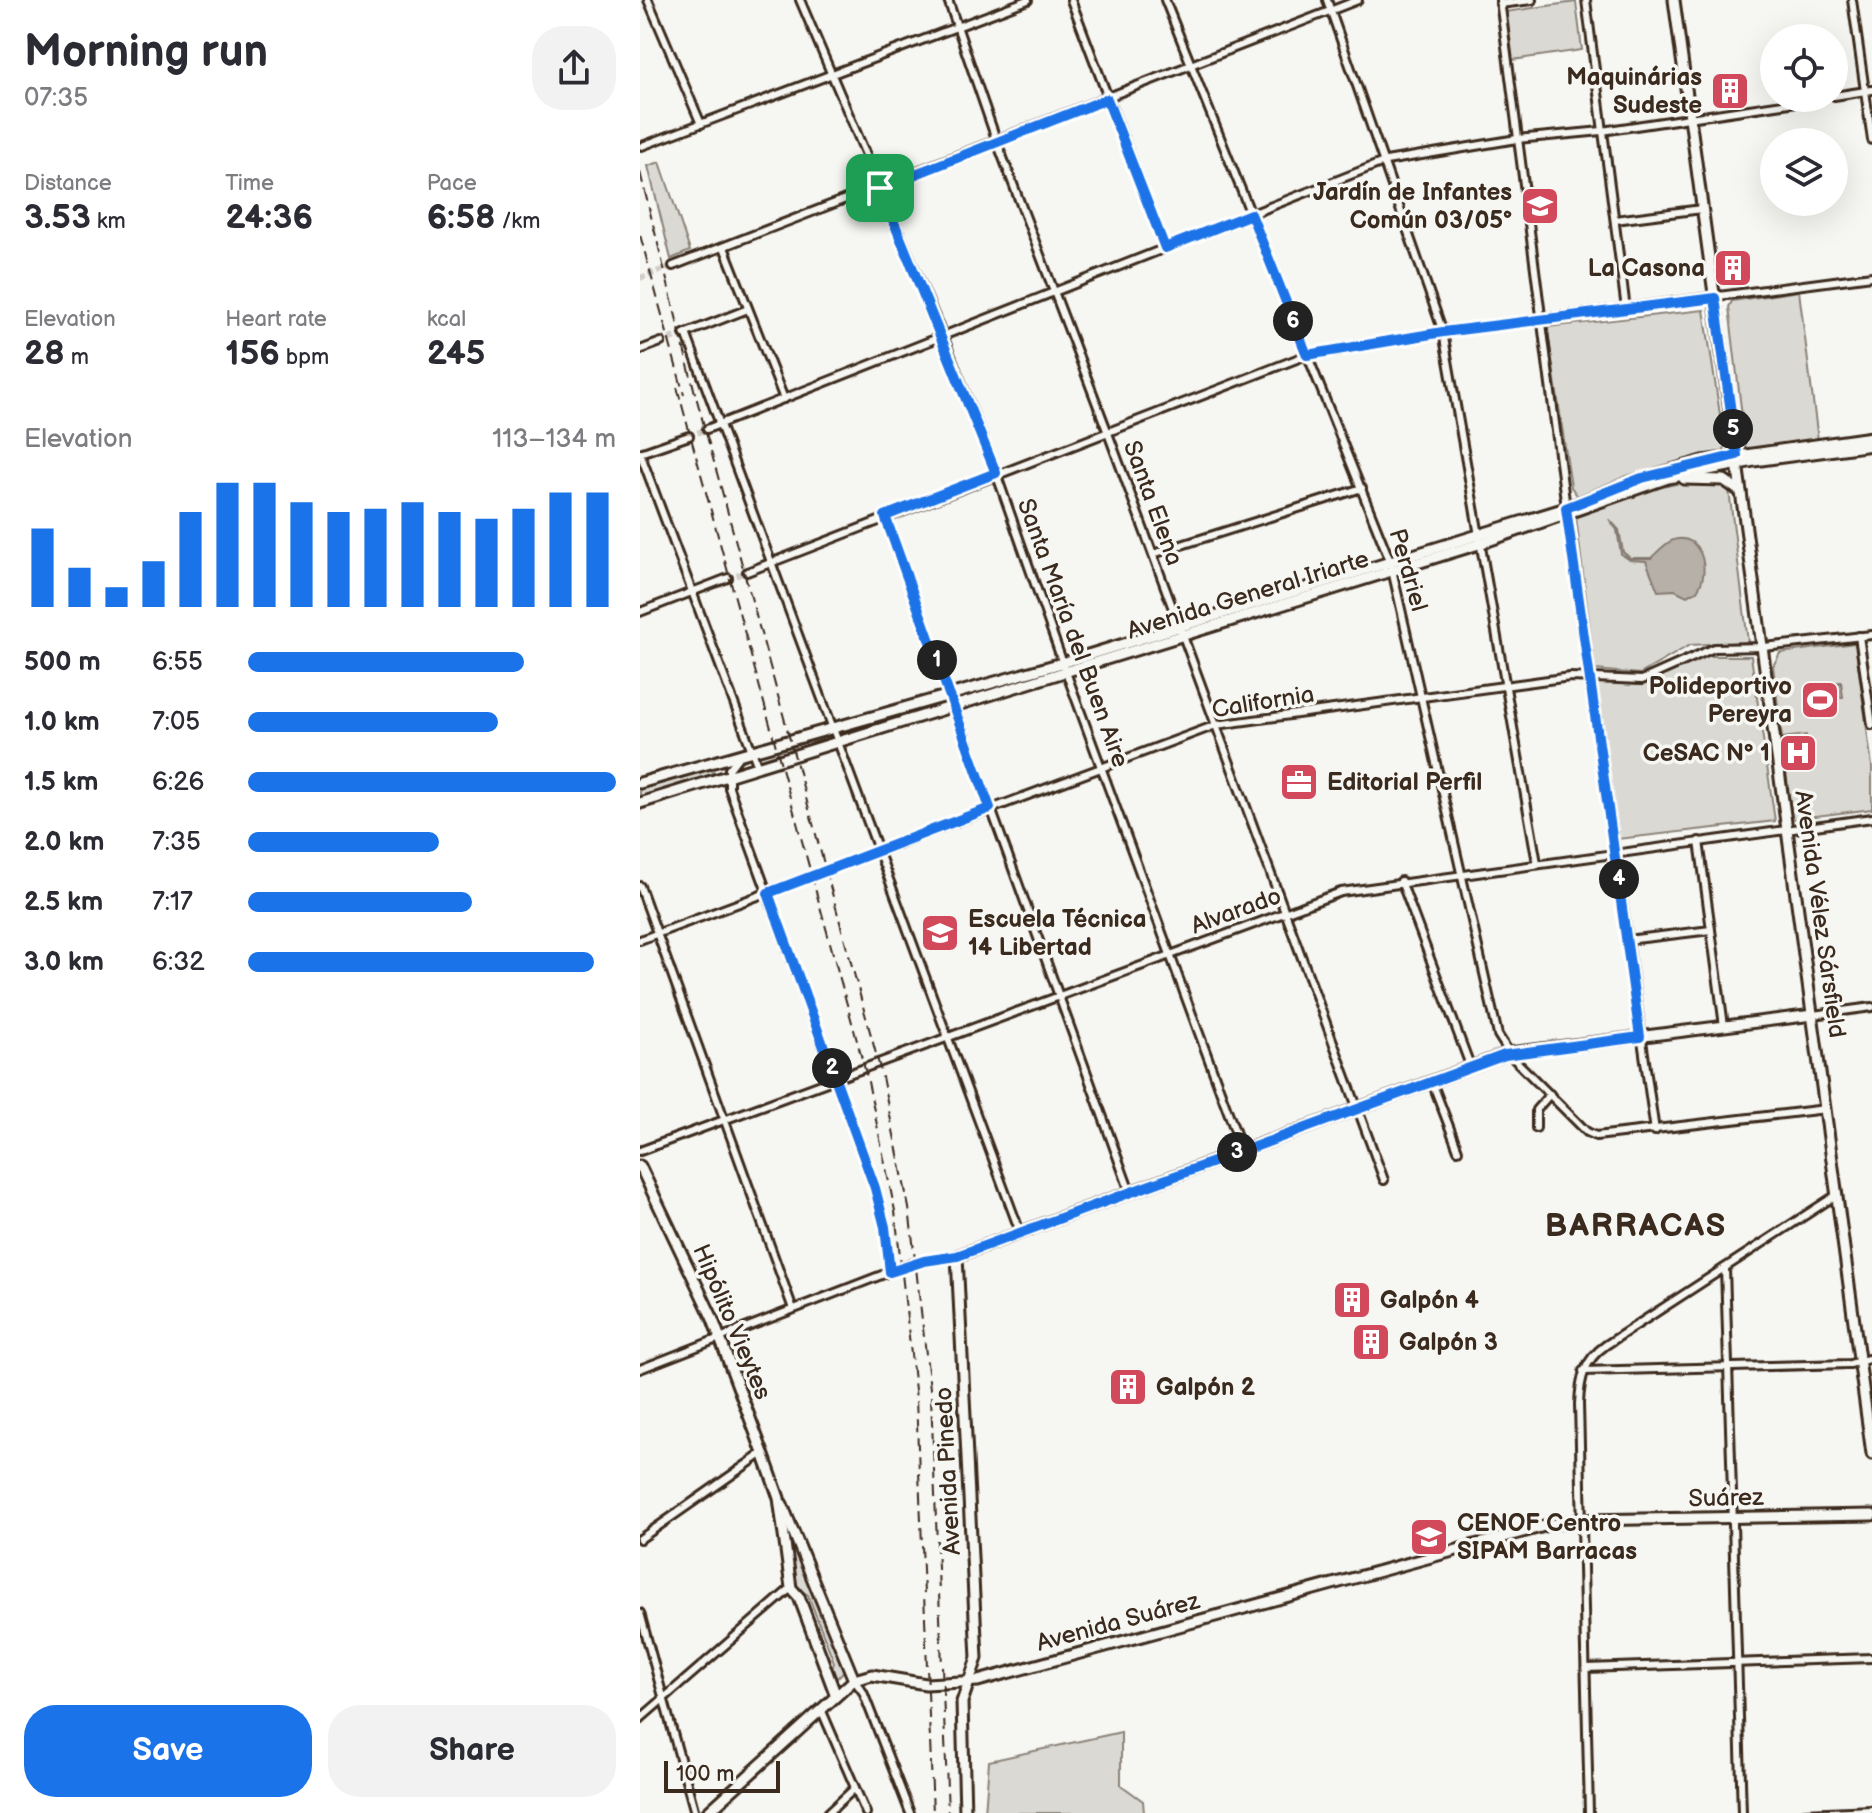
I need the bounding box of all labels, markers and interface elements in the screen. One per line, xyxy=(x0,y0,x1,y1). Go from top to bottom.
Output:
map controls xyxy=(1760,24,1848,216)
button: locate xyxy=(1760,24,1848,112)
text: Morning run xyxy=(24,26,268,79)
button: share xyxy=(532,26,616,110)
place label: Maquinárias Sudeste xyxy=(1566,63,1702,120)
building icon: Maquinárias Sudeste xyxy=(1709,70,1751,112)
text: 07:35 xyxy=(24,83,88,114)
button: layers xyxy=(1760,128,1848,216)
pin xyxy=(846,154,914,222)
icon: arrive xyxy=(858,166,902,210)
text: Distance xyxy=(24,170,112,197)
text: Time xyxy=(225,170,274,197)
text: Pace xyxy=(427,170,477,197)
place label: Jardín de Infantes Común 03/05° xyxy=(1313,178,1512,235)
school or university icon: Jardín de Infantes Común 03/05° xyxy=(1519,185,1561,227)
text: 3.53 xyxy=(24,197,91,238)
text: 24:36 xyxy=(225,197,313,238)
text: 6:58 xyxy=(427,197,495,238)
text: km xyxy=(91,208,126,235)
text: /km xyxy=(495,208,540,235)
building icon: La Casona xyxy=(1712,247,1754,289)
place label: La Casona xyxy=(1588,254,1705,283)
pin: 6 xyxy=(1273,301,1313,341)
text: Elevation xyxy=(24,306,116,333)
text: Heart rate xyxy=(225,306,327,333)
text: kcal xyxy=(427,306,466,333)
text: 6 xyxy=(1286,307,1300,334)
text: 28 xyxy=(24,333,65,374)
text: 156 xyxy=(225,333,280,374)
text: 245 xyxy=(427,333,485,374)
text: m xyxy=(65,344,89,371)
text: bpm xyxy=(280,344,329,371)
pin: 5 xyxy=(1713,409,1753,449)
text: 5 xyxy=(1727,415,1739,442)
text: Elevation xyxy=(24,424,132,455)
text: 113–134 m xyxy=(492,424,616,455)
street label: Santa Elena xyxy=(1117,437,1189,569)
street label: Santa María del Buen Aire xyxy=(1011,495,1135,771)
street label: Perdriel xyxy=(1382,526,1434,614)
street label: Avenida General Iriarte xyxy=(1124,544,1372,646)
pin: 1 xyxy=(917,640,957,680)
text: 1 xyxy=(932,646,942,673)
text: 500 m xyxy=(24,647,101,678)
text: 6:55 xyxy=(152,647,203,678)
place label: Polideportivo Pereyra xyxy=(1649,672,1792,729)
sports icon: Polideportivo Pereyra xyxy=(1799,679,1841,721)
street label: California xyxy=(1210,680,1316,724)
text: 1.0 km xyxy=(24,707,100,738)
text: 7:05 xyxy=(152,707,200,738)
hospital icon: CeSAC Nº 1 xyxy=(1777,732,1819,774)
place label: CeSAC Nº 1 xyxy=(1643,739,1770,768)
office icon: Editorial Perfil xyxy=(1278,761,1320,803)
text: 1.5 km xyxy=(24,767,99,798)
text: 6:26 xyxy=(152,767,204,798)
place label: Editorial Perfil xyxy=(1327,768,1482,797)
street label: Avenida Vélez Sársfield xyxy=(1788,788,1852,1040)
text: 2.0 km xyxy=(24,827,104,858)
text: 7:35 xyxy=(152,827,201,858)
pin: 4 xyxy=(1599,859,1639,899)
text: 4 xyxy=(1613,865,1625,892)
street label: Alvarado xyxy=(1187,881,1285,941)
text: 2.5 km xyxy=(24,887,103,918)
text: 7:17 xyxy=(152,887,193,918)
place label: Escuela Técnica 14 Libertad xyxy=(968,905,1147,962)
school or university icon: Escuela Técnica 14 Libertad xyxy=(919,912,961,954)
text: 3.0 km xyxy=(24,947,104,978)
text: 6:32 xyxy=(152,947,204,978)
pin: 2 xyxy=(812,1048,852,1088)
text: 2 xyxy=(825,1054,839,1081)
pin: 3 xyxy=(1217,1132,1257,1172)
text: 3 xyxy=(1231,1138,1243,1165)
district label: BARRACAS xyxy=(1545,1207,1727,1246)
street label: Hipólito Vieytes xyxy=(686,1240,778,1404)
building icon: Galpón 4 xyxy=(1331,1279,1373,1321)
place label: Galpón 4 xyxy=(1380,1286,1479,1315)
building icon: Galpón 3 xyxy=(1350,1321,1392,1363)
place label: Galpón 3 xyxy=(1399,1328,1498,1357)
building icon: Galpón 2 xyxy=(1107,1366,1149,1408)
place label: Galpón 2 xyxy=(1156,1373,1256,1402)
street label: Avenida Pinedo xyxy=(929,1386,967,1556)
street label: Suárez xyxy=(1688,1483,1764,1513)
place label: CENOF Centro SIPAM Barracas xyxy=(1457,1509,1637,1566)
school or university icon: CENOF Centro SIPAM Barracas xyxy=(1408,1516,1450,1558)
street label: Avenida Suárez xyxy=(1033,1586,1203,1658)
button: Save xyxy=(24,1705,312,1797)
button: Share xyxy=(328,1705,616,1797)
scale bar xyxy=(664,1757,780,1793)
text: 100 m xyxy=(676,1761,735,1788)

